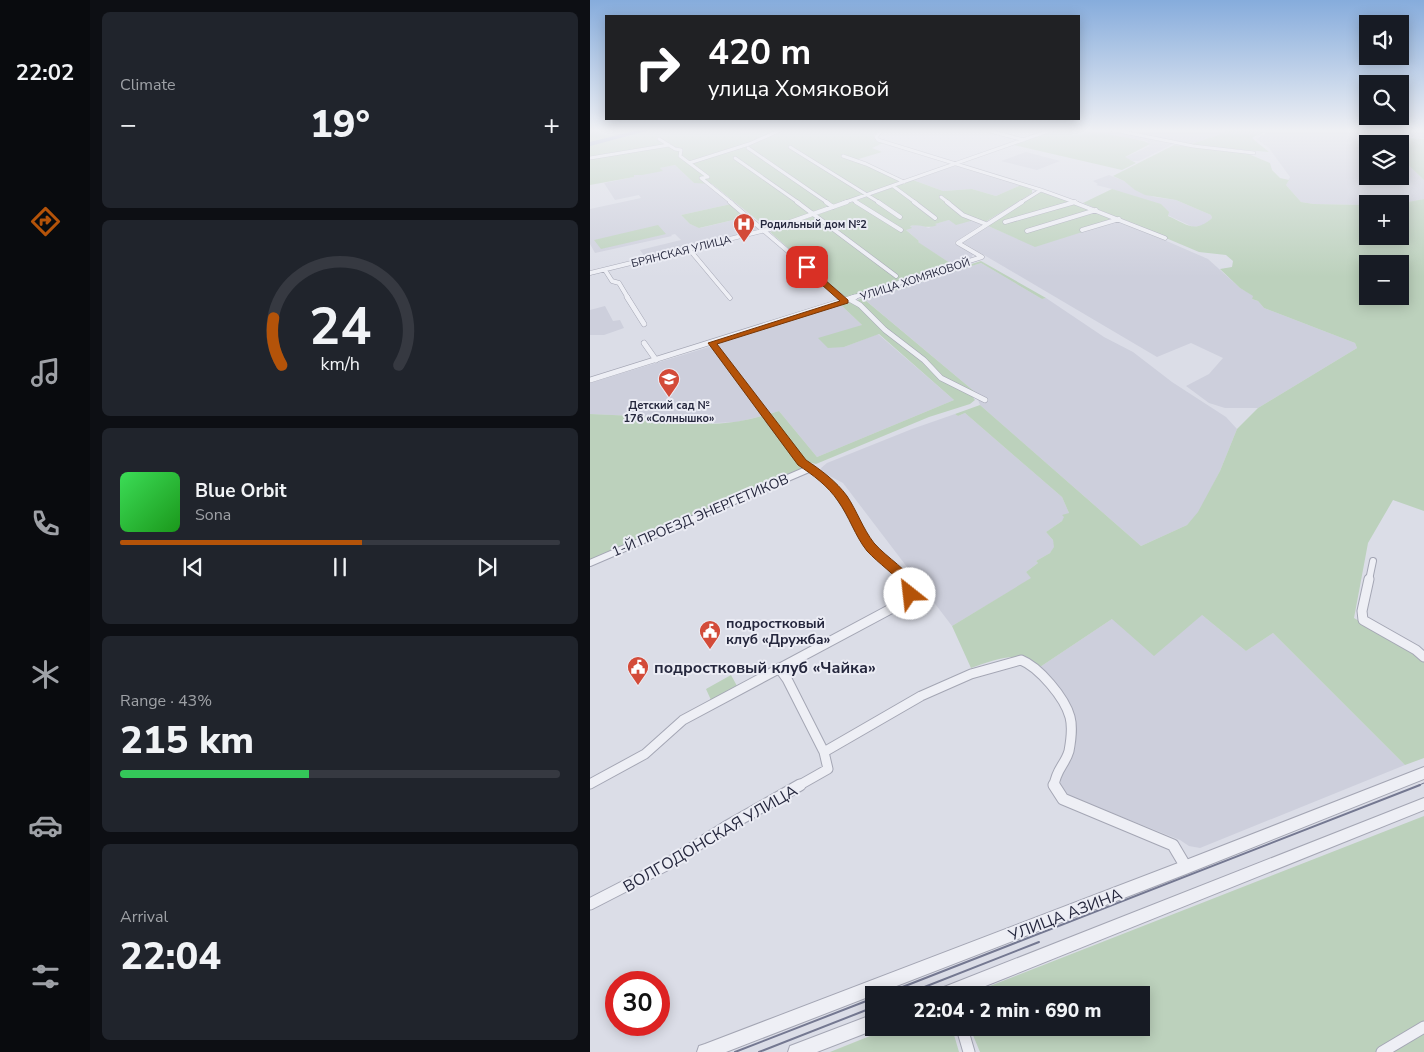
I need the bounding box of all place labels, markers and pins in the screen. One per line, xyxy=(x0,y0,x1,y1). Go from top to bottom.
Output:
hospital icon: Родильный дом №2 xyxy=(732,212,756,243)
place label: Родильный дом №2 xyxy=(760,217,867,232)
pin xyxy=(786,246,828,288)
school or university icon: Детский сад № 176 «Солнышко» xyxy=(657,367,681,398)
place label: Детский сад № 176 «Солнышко» xyxy=(623,398,715,426)
place label: подростковый клуб «Дружба» xyxy=(726,614,831,649)
public building icon: подростковый клуб «Дружба» xyxy=(698,619,722,650)
public building icon: подростковый клуб «Чайка» xyxy=(626,655,650,686)
place label: подростковый клуб «Чайка» xyxy=(654,657,876,679)

